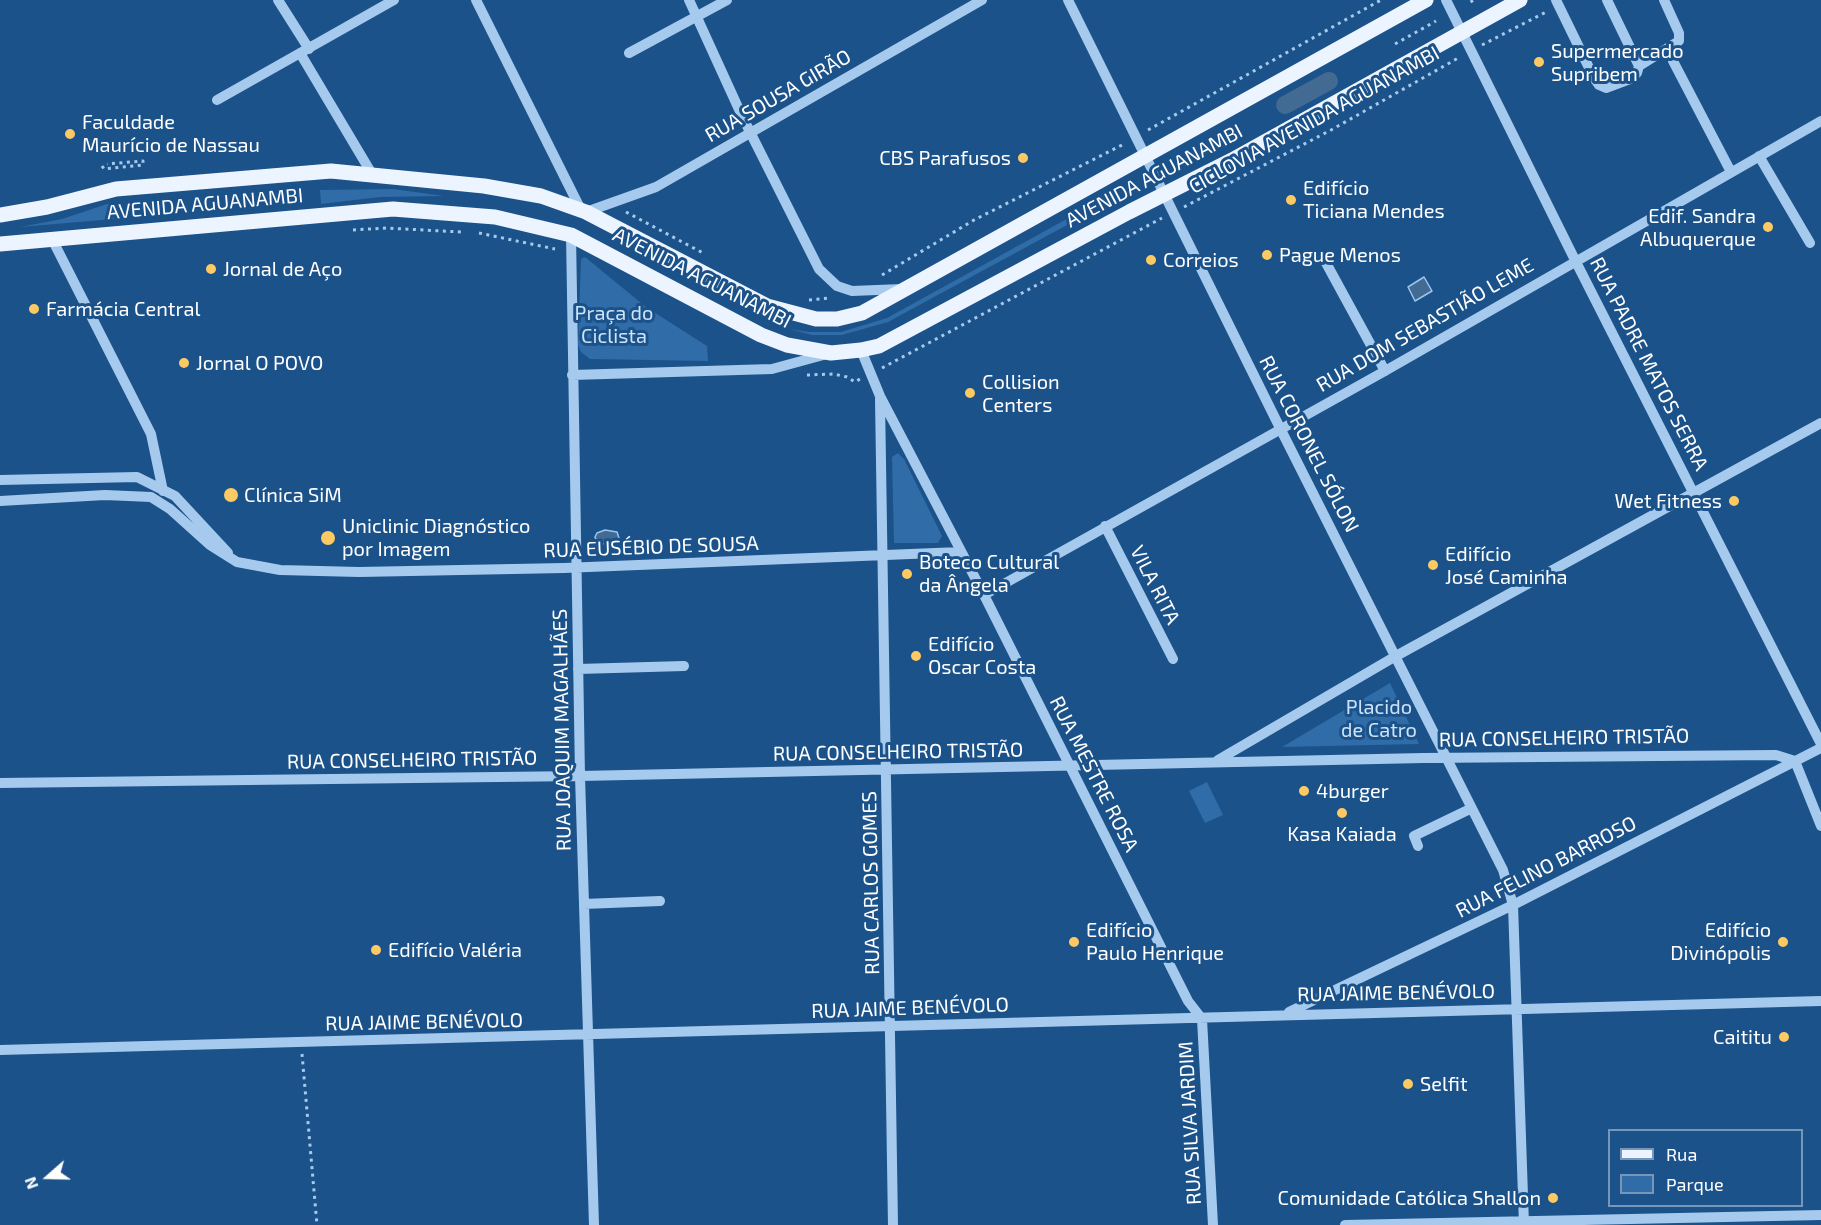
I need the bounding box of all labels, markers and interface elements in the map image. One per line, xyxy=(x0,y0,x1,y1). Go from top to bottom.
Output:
place label: Supermercado Supribem xyxy=(1551,39,1684,86)
street label: CICLOVIA AVENIDA AGUANAMBI xyxy=(1185,41,1443,199)
street label: RUA SOUSA GIRÃO xyxy=(701,45,855,147)
marker: Supermercado Supribem xyxy=(1532,55,1546,69)
place label: Faculdade Maurício de Nassau xyxy=(82,110,260,157)
street label: AVENIDA AGUANAMBI xyxy=(1061,119,1247,233)
marker: Faculdade Maurício de Nassau xyxy=(63,127,77,141)
place label: CBS Parafusos xyxy=(879,146,1011,170)
marker: CBS Parafusos xyxy=(1016,151,1030,165)
place label: Edifício Ticiana Mendes xyxy=(1303,176,1445,223)
street label: AVENIDA AGUANAMBI xyxy=(106,183,304,225)
marker: Edifício Ticiana Mendes xyxy=(1284,193,1298,207)
place label: Edif. Sandra Albuquerque xyxy=(1640,204,1756,251)
marker: Edif. Sandra Albuquerque xyxy=(1761,220,1775,234)
street label: AVENIDA AGUANAMBI xyxy=(609,223,795,333)
place label: Pague Menos xyxy=(1279,243,1401,267)
place label: Correios xyxy=(1163,248,1239,272)
marker: Pague Menos xyxy=(1260,248,1274,262)
marker: Correios xyxy=(1144,253,1158,267)
street label: RUA DOM SEBASTIÃO LEME xyxy=(1312,253,1538,397)
street label: RUA PADRE MATOS SERRA xyxy=(1585,253,1713,475)
place label: Jornal de Aço xyxy=(223,257,342,281)
marker: Jornal de Aço xyxy=(204,262,218,276)
place label: Farmácia Central xyxy=(46,297,200,321)
park label: Praça do Ciclista xyxy=(575,301,653,348)
marker: Farmácia Central xyxy=(27,302,41,316)
place label: Jornal O POVO xyxy=(196,351,323,375)
street label: RUA CORONEL SÓLON xyxy=(1254,352,1364,536)
marker: Jornal O POVO xyxy=(177,356,191,370)
place label: Collision Centers xyxy=(982,370,1060,417)
marker: Collision Centers xyxy=(963,386,977,400)
place label: Clínica SiM xyxy=(244,483,342,507)
marker: Clínica SiM xyxy=(222,486,240,504)
place label: Wet Fitness xyxy=(1615,489,1722,513)
marker: Wet Fitness xyxy=(1727,494,1741,508)
place label: Uniclinic Diagnóstico por Imagem xyxy=(342,514,530,561)
marker: Uniclinic Diagnóstico por Imagem xyxy=(319,529,337,547)
street label: RUA EUSÉBIO DE SOUSA xyxy=(543,531,759,563)
street label: VILA RITA xyxy=(1125,542,1185,628)
place label: Edifício José Caminha xyxy=(1445,542,1568,589)
place label: Boteco Cultural da Ângela xyxy=(919,550,1059,597)
marker: Edifício José Caminha xyxy=(1426,558,1440,572)
marker: Boteco Cultural da Ângela xyxy=(900,567,914,581)
street label: RUA JOAQUIM MAGALHÃES xyxy=(548,609,576,851)
place label: Edifício Oscar Costa xyxy=(928,632,1036,679)
marker: Edifício Oscar Costa xyxy=(909,649,923,663)
street label: RUA MESTRE ROSA xyxy=(1044,692,1144,856)
park label: Placido de Catro xyxy=(1341,695,1417,742)
street label: RUA CONSELHEIRO TRISTÃO xyxy=(1439,724,1689,752)
street label: RUA CONSELHEIRO TRISTÃO xyxy=(773,738,1023,766)
street label: RUA CONSELHEIRO TRISTÃO xyxy=(287,746,537,774)
place label: 4burger xyxy=(1316,779,1389,803)
marker: 4burger xyxy=(1297,784,1311,798)
street label: RUA CARLOS GOMES xyxy=(857,791,885,975)
marker: Kasa Kaiada xyxy=(1335,806,1349,820)
street label: RUA FELINO BARROSO xyxy=(1452,811,1640,923)
place label: Kasa Kaiada xyxy=(1287,822,1397,846)
place label: Edifício Paulo Henrique xyxy=(1086,918,1224,965)
place label: Edifício Divinópolis xyxy=(1670,918,1771,965)
marker: Edifício Paulo Henrique xyxy=(1067,935,1081,949)
marker: Edifício Divinópolis xyxy=(1776,935,1790,949)
place label: Edifício Valéria xyxy=(388,938,522,962)
marker: Edifício Valéria xyxy=(369,943,383,957)
street label: RUA JAIME BENÉVOLO xyxy=(1297,979,1495,1007)
street label: RUA JAIME BENÉVOLO xyxy=(811,993,1009,1023)
street label: RUA JAIME BENÉVOLO xyxy=(325,1008,523,1036)
place label: Caititu xyxy=(1713,1025,1772,1049)
marker: Caititu xyxy=(1777,1030,1791,1044)
street label: RUA SILVA JARDIM xyxy=(1174,1041,1206,1205)
place label: Selfit xyxy=(1420,1072,1468,1096)
marker: Selfit xyxy=(1401,1077,1415,1091)
legend xyxy=(1608,1129,1803,1207)
text: Rua xyxy=(1666,1143,1697,1165)
north arrow xyxy=(18,1147,78,1207)
text: Parque xyxy=(1666,1173,1724,1195)
text: N xyxy=(20,1175,42,1192)
place label: Comunidade Católica Shallon xyxy=(1277,1186,1541,1210)
marker: Comunidade Católica Shallon xyxy=(1546,1191,1560,1205)

